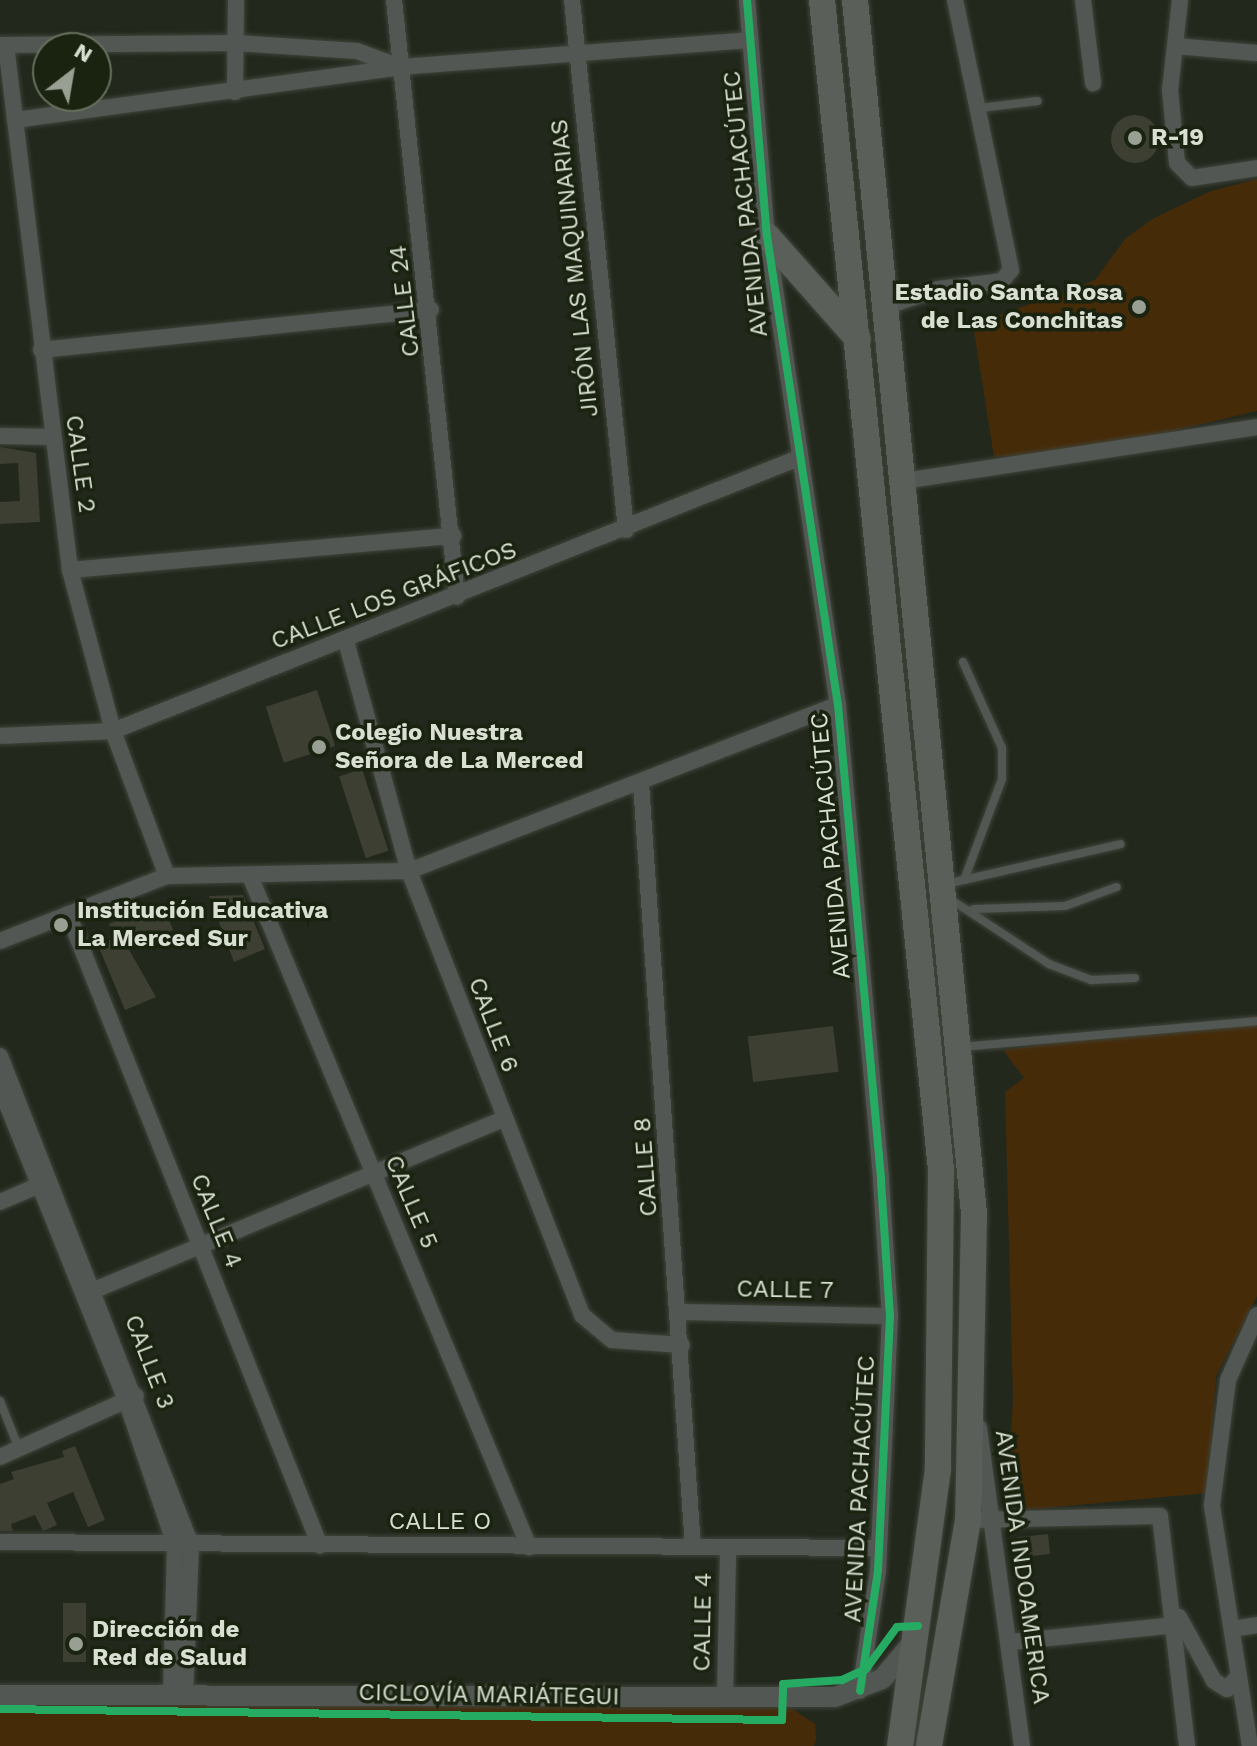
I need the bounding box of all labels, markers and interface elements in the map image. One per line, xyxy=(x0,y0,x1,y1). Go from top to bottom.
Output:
north arrow xyxy=(32,32,112,112)
text: N xyxy=(70,38,97,68)
street label: AVENIDA PACHACÚTEC xyxy=(718,69,774,339)
street label: JIRÓN LAS MAQUINARIAS xyxy=(545,118,605,418)
place label: R-19 xyxy=(1151,124,1204,152)
marker: R-19 xyxy=(1126,129,1144,147)
street label: CALLE 24 xyxy=(384,243,426,359)
place label: Estadio Santa Rosa de Las Conchitas xyxy=(894,279,1123,335)
marker: Estadio Santa Rosa de Las Conchitas xyxy=(1130,298,1148,316)
street label: CALLE 2 xyxy=(59,413,101,515)
street label: CALLE LOS GRÁFICOS xyxy=(267,536,521,656)
street label: AVENIDA PACHACÚTEC xyxy=(805,711,857,981)
place label: Colegio Nuestra Señora de La Merced xyxy=(335,719,584,775)
marker: Colegio Nuestra Señora de La Merced xyxy=(310,738,328,756)
place label: Institución Educativa La Merced Sur xyxy=(77,897,328,953)
marker: Institución Educativa La Merced Sur xyxy=(52,916,70,934)
street label: CALLE 6 xyxy=(462,974,524,1076)
street label: CALLE 8 xyxy=(628,1116,664,1218)
street label: CALLE 5 xyxy=(379,1151,443,1253)
street label: CALLE 4 xyxy=(184,1170,248,1272)
street label: CALLE 7 xyxy=(736,1275,834,1305)
street label: CALLE 3 xyxy=(118,1311,180,1413)
street label: AVENIDA PACHACÚTEC xyxy=(839,1354,881,1624)
street label: AVENIDA INDOAMERICA xyxy=(988,1428,1056,1706)
street label: CALLE O xyxy=(389,1508,491,1536)
street label: CALLE 4 xyxy=(688,1572,718,1672)
place label: Dirección de Red de Salud xyxy=(92,1616,247,1672)
marker: Dirección de Red de Salud xyxy=(67,1635,85,1653)
street label: CICLOVÍA MARIÁTEGUI xyxy=(358,1678,620,1712)

